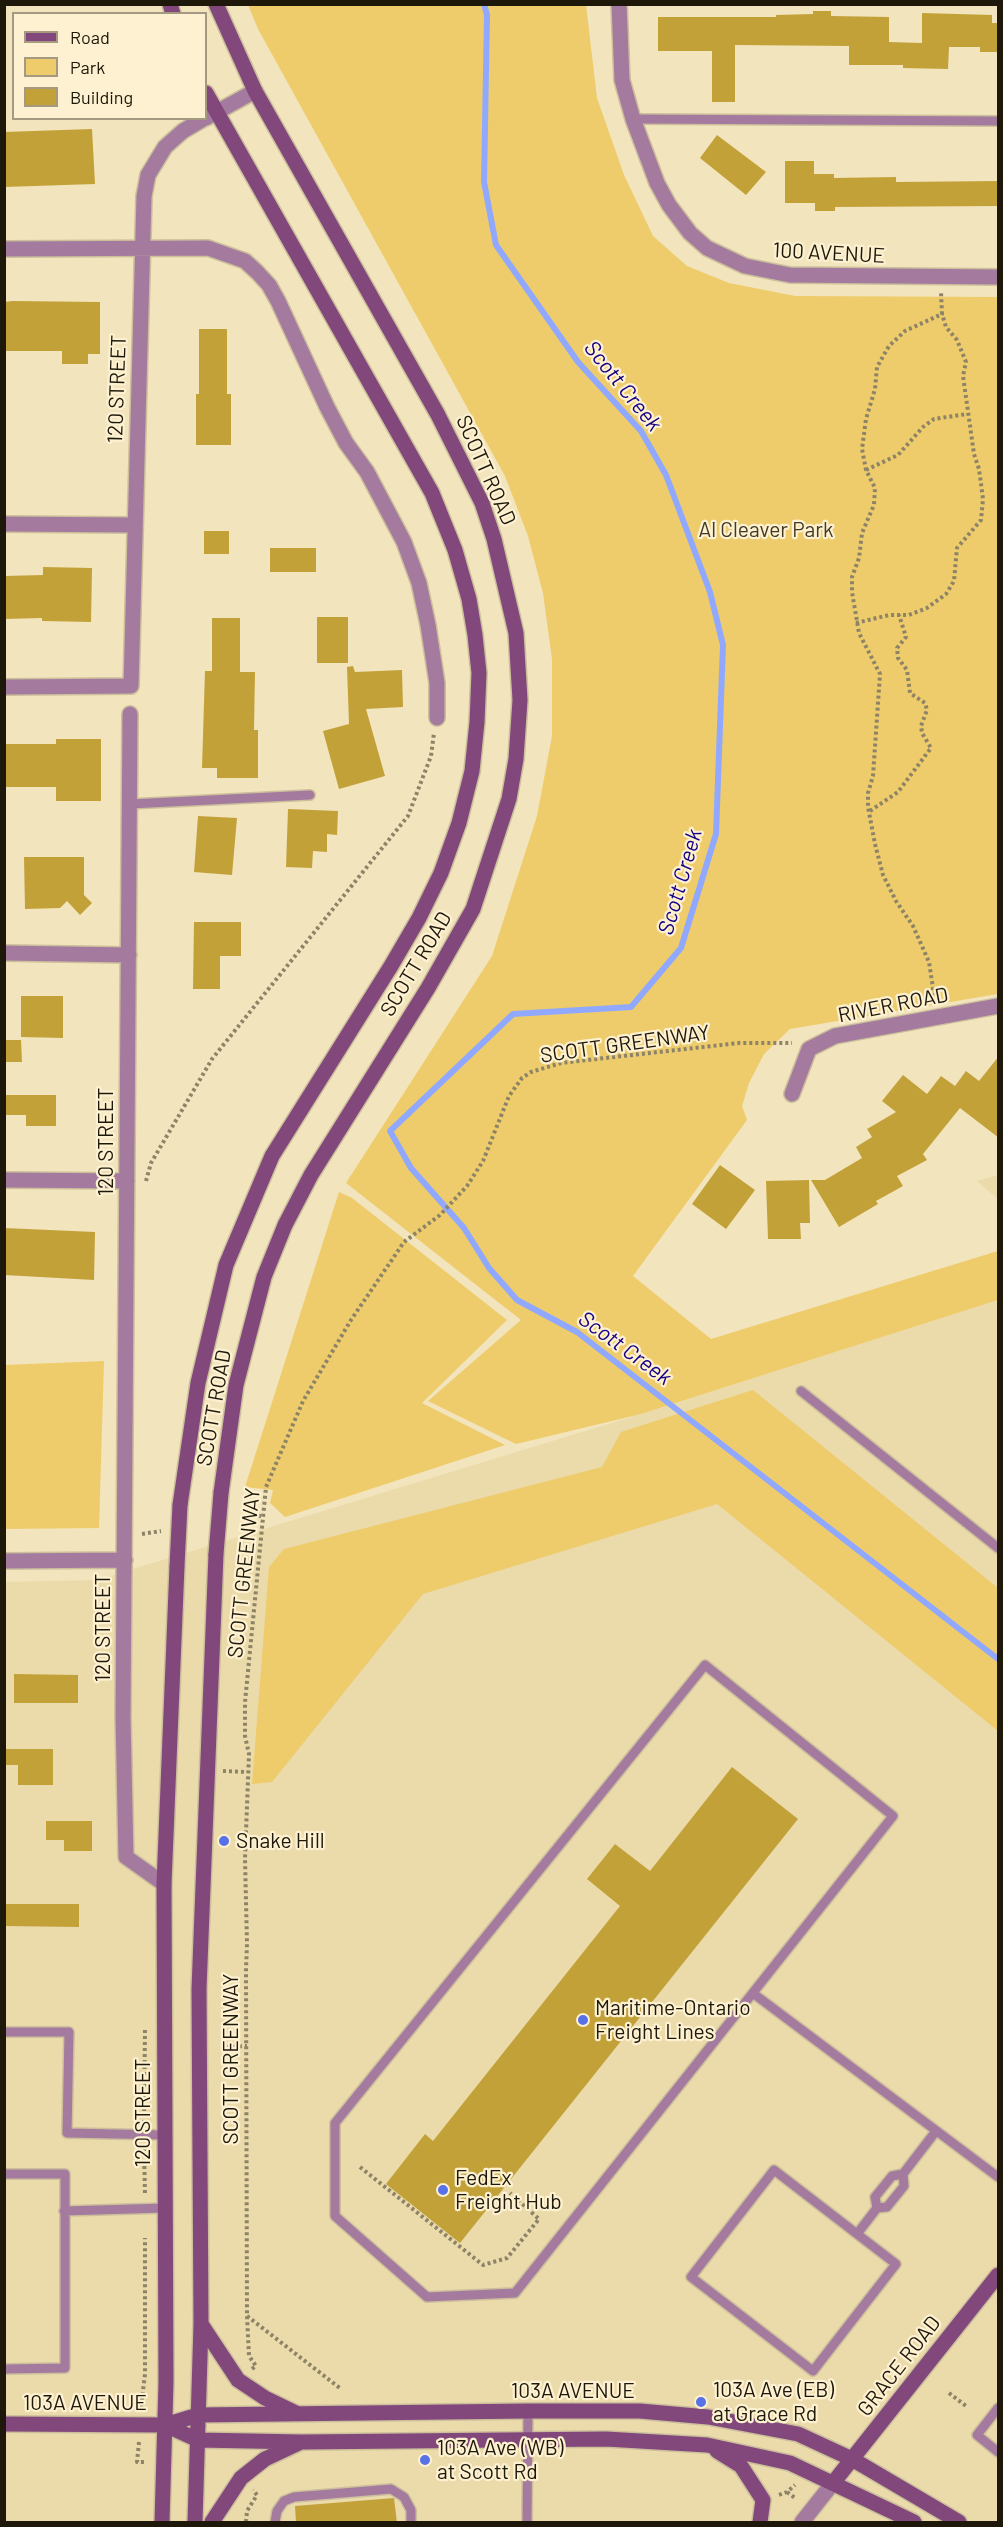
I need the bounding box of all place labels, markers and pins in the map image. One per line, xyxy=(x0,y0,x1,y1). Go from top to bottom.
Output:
place label: Snake Hill xyxy=(236,1828,325,1854)
marker: Snake Hill xyxy=(217,1834,231,1848)
place label: Maritime-Ontario Freight Lines xyxy=(595,1995,751,2045)
marker: Maritime-Ontario Freight Lines xyxy=(576,2013,590,2027)
place label: FedEx Freight Hub xyxy=(455,2165,562,2215)
marker: FedEx Freight Hub xyxy=(436,2183,450,2197)
place label: 103A Ave (EB) at Grace Rd xyxy=(713,2377,834,2427)
marker: 103A Ave (EB) at Grace Rd xyxy=(694,2395,708,2409)
place label: 103A Ave (WB) at Scott Rd xyxy=(437,2435,563,2485)
marker: 103A Ave (WB) at Scott Rd xyxy=(418,2453,432,2467)

